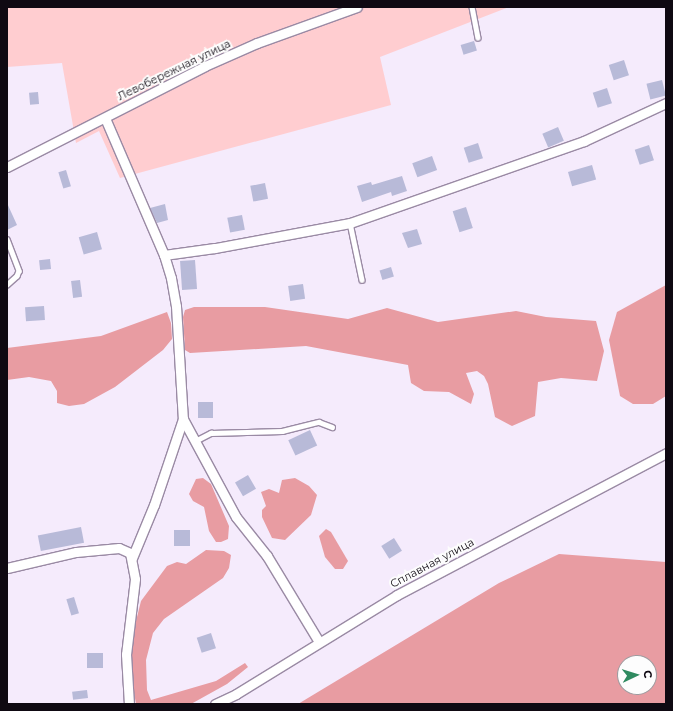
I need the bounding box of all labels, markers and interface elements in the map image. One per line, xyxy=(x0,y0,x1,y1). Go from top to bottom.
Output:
street label: Левобережная улица xyxy=(115,37,233,103)
street label: Сплавная улица xyxy=(388,535,476,591)
north arrow xyxy=(617,655,657,695)
text: С xyxy=(641,670,655,679)

